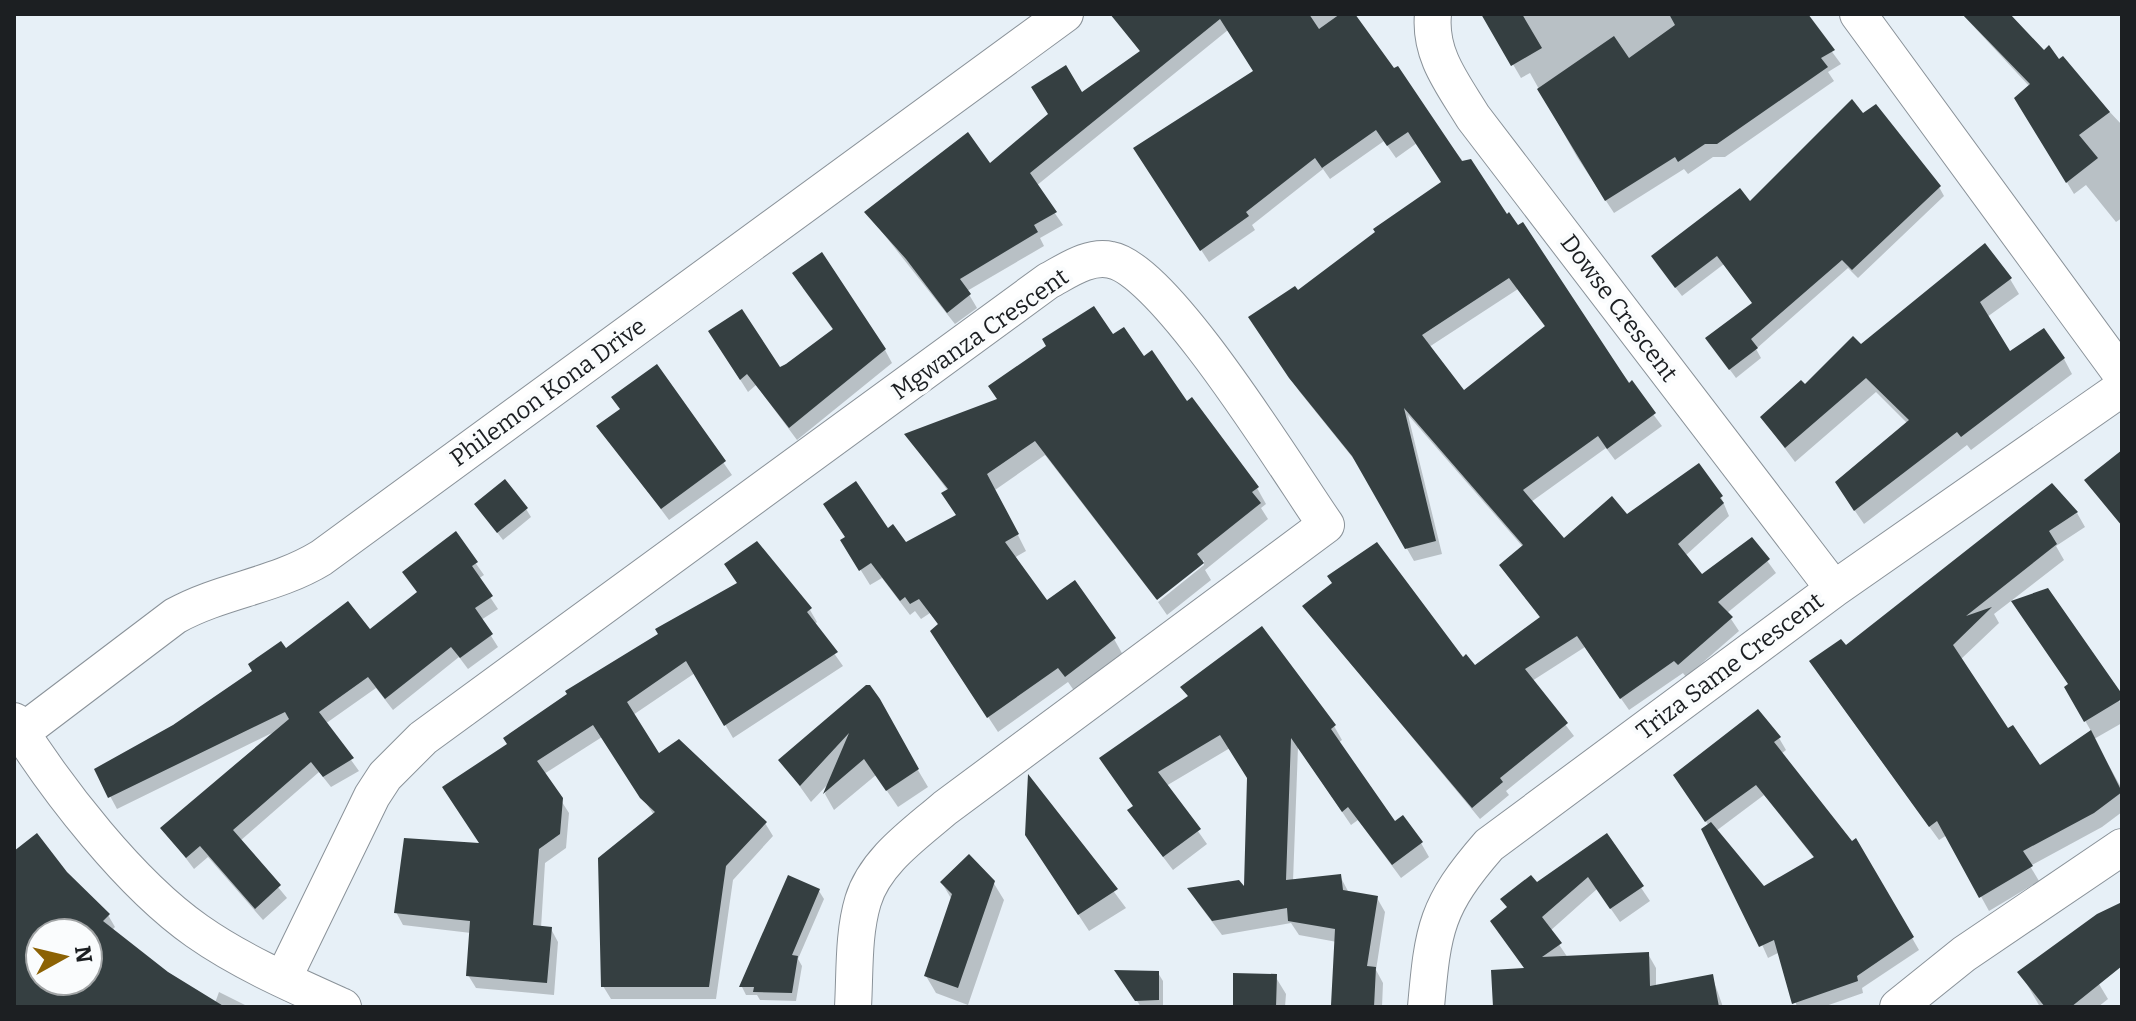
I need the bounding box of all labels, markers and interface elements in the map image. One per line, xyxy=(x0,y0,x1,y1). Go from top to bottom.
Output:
street label: Dowse Crescent xyxy=(1555,229,1684,387)
street label: Mgwanza Crescent xyxy=(886,262,1074,405)
street label: Philemon Kona Drive xyxy=(445,312,651,472)
street label: Triza Same Crescent xyxy=(1631,586,1829,745)
north arrow xyxy=(24,917,104,997)
text: N xyxy=(69,944,98,965)

